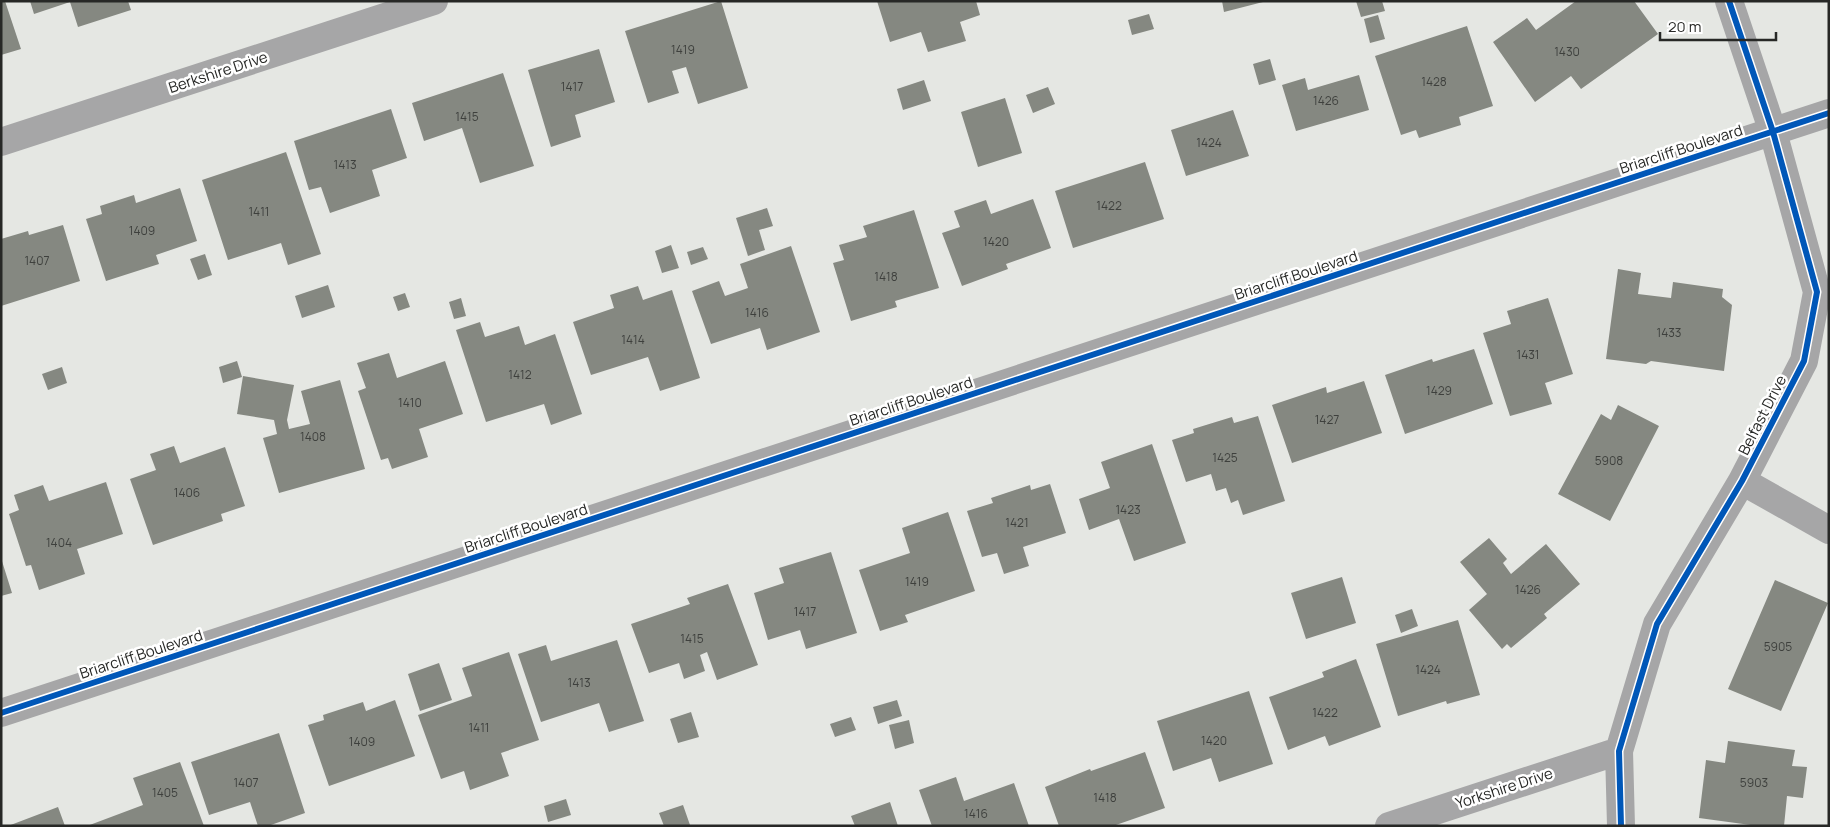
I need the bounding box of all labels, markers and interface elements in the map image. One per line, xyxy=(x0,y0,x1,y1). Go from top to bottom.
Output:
scale bar xyxy=(1660,10,1776,42)
text: 20 m xyxy=(1668,16,1701,37)
house number: 1419 xyxy=(671,41,695,58)
house number: 1430 xyxy=(1554,43,1580,60)
street label: Berkshire Drive xyxy=(166,46,270,98)
house number: 1428 xyxy=(1421,73,1447,90)
house number: 1417 xyxy=(561,78,583,95)
house number: 1426 xyxy=(1313,92,1339,109)
house number: 1415 xyxy=(455,108,479,125)
street label: Briarcliff Boulevard xyxy=(1617,119,1745,179)
house number: 1424 xyxy=(1196,134,1222,151)
house number: 1413 xyxy=(333,156,357,173)
house number: 1422 xyxy=(1096,197,1122,214)
house number: 1411 xyxy=(248,203,270,220)
house number: 1409 xyxy=(129,222,155,239)
house number: 1420 xyxy=(983,233,1009,250)
street label: Briarcliff Boulevard xyxy=(1232,245,1360,305)
house number: 1407 xyxy=(24,252,50,269)
house number: 1418 xyxy=(874,268,898,285)
house number: 1416 xyxy=(745,304,769,321)
house number: 1433 xyxy=(1656,324,1682,341)
house number: 1414 xyxy=(621,331,645,348)
house number: 1431 xyxy=(1516,346,1540,363)
house number: 1412 xyxy=(508,366,532,383)
street label: Briarcliff Boulevard xyxy=(847,371,975,431)
street label: Belfast Drive xyxy=(1733,371,1791,458)
house number: 1429 xyxy=(1426,382,1452,399)
house number: 1410 xyxy=(398,394,422,411)
house number: 1427 xyxy=(1315,411,1339,428)
house number: 1408 xyxy=(300,428,326,445)
house number: 1425 xyxy=(1212,449,1238,466)
house number: 5908 xyxy=(1595,452,1623,469)
house number: 1406 xyxy=(174,484,200,501)
street label: Briarcliff Boulevard xyxy=(462,498,590,558)
house number: 1423 xyxy=(1115,501,1141,518)
house number: 1421 xyxy=(1005,514,1029,531)
house number: 1404 xyxy=(46,534,72,551)
house number: 1419 xyxy=(905,573,929,590)
house number: 1426 xyxy=(1515,581,1541,598)
house number: 1417 xyxy=(794,603,816,620)
street label: Briarcliff Boulevard xyxy=(77,624,205,684)
house number: 1415 xyxy=(680,630,704,647)
house number: 5905 xyxy=(1764,638,1792,655)
house number: 1424 xyxy=(1415,661,1441,678)
house number: 1413 xyxy=(567,674,591,691)
house number: 1422 xyxy=(1312,704,1338,721)
house number: 1411 xyxy=(468,719,490,736)
house number: 1420 xyxy=(1201,732,1227,749)
house number: 1409 xyxy=(349,733,375,750)
street label: Yorkshire Drive xyxy=(1453,762,1556,814)
house number: 1407 xyxy=(233,774,259,791)
house number: 5903 xyxy=(1740,774,1768,791)
house number: 1405 xyxy=(152,784,178,801)
house number: 1418 xyxy=(1093,789,1117,806)
house number: 1416 xyxy=(964,805,988,822)

